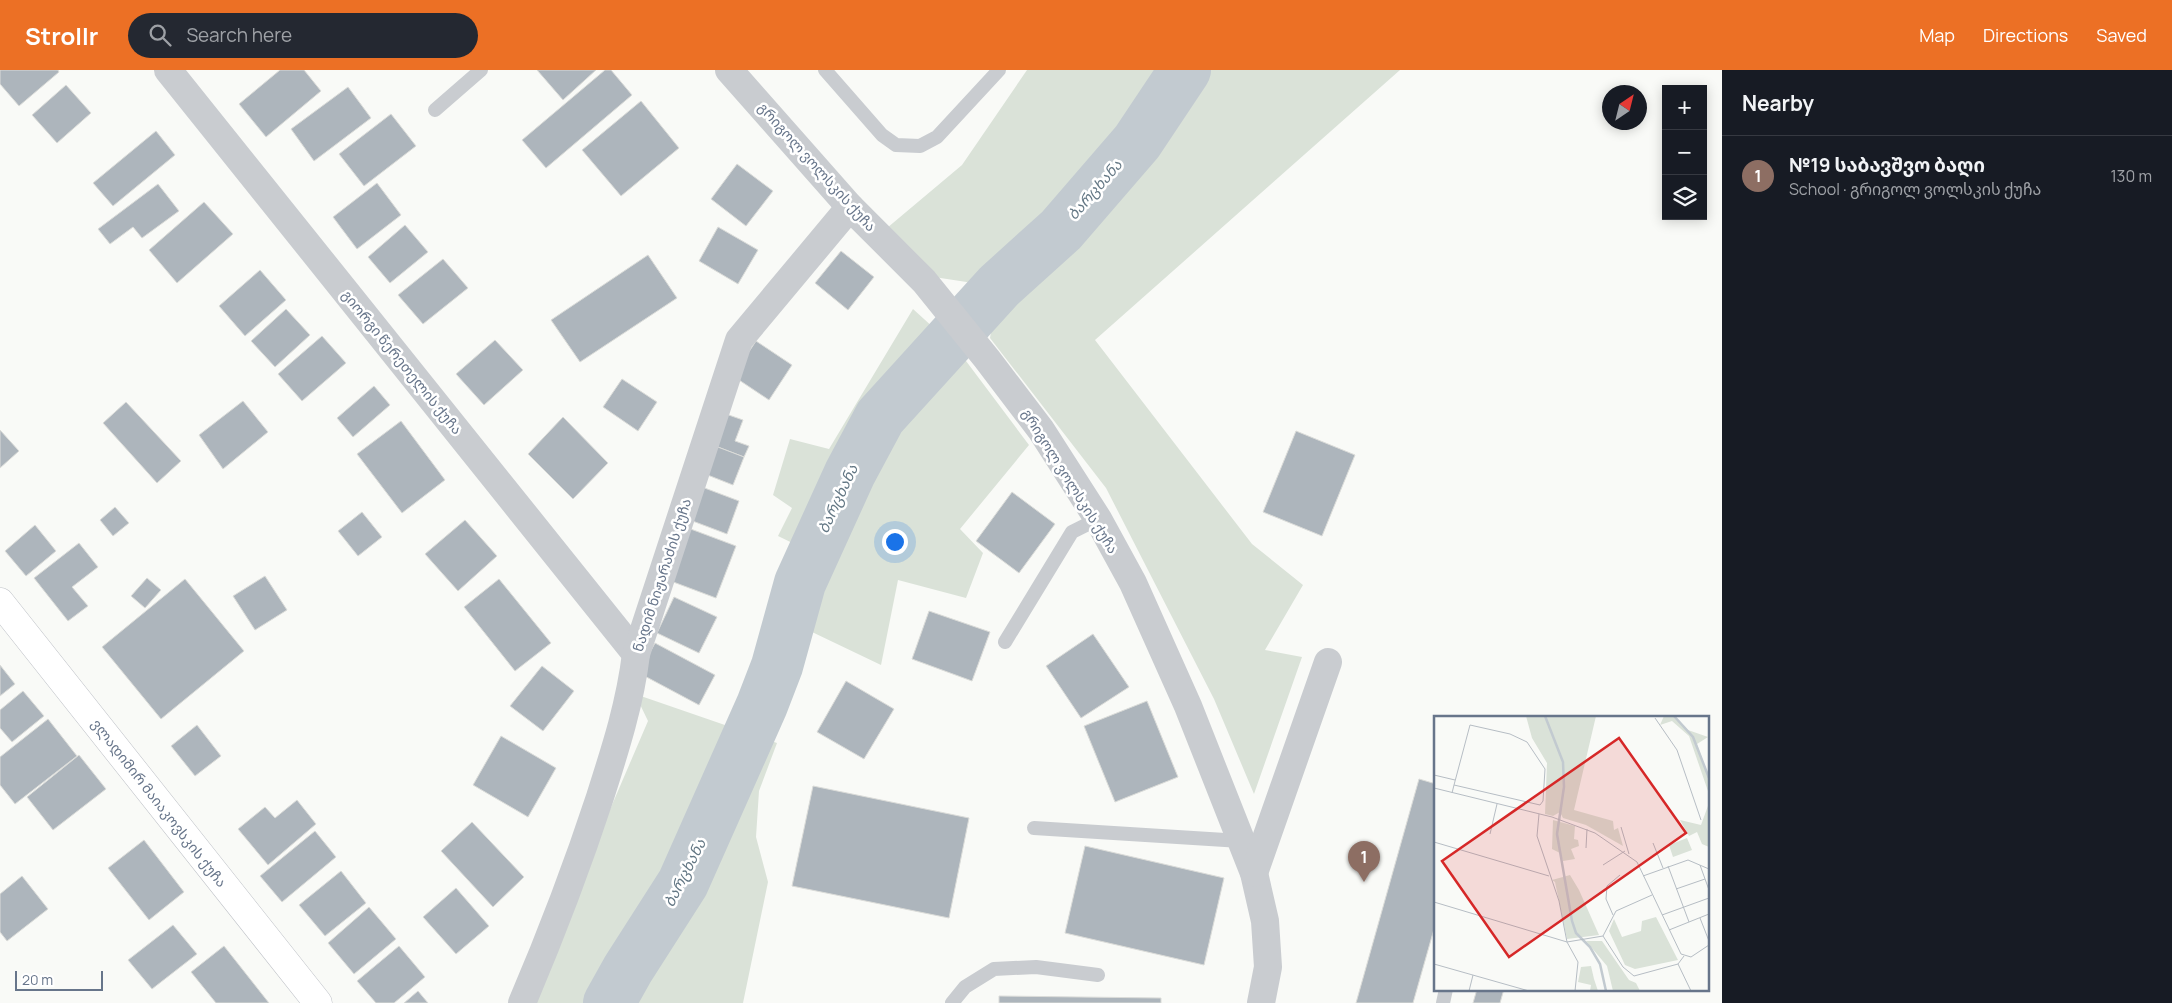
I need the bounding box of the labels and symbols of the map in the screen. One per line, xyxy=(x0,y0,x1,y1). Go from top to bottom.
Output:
north arrow xyxy=(1602,85,1647,130)
street label: გრიგოლ ვოლსკის ქუჩა xyxy=(754,98,880,235)
water label: ბარცხანა xyxy=(1063,154,1127,224)
street label: გიორგი წერეთელის ქუჩა xyxy=(338,285,467,438)
street label: გრიგოლ ვოლსკის ქუჩა xyxy=(1018,405,1123,557)
water label: ბარცხანა xyxy=(812,460,863,537)
street label: ნადიმ ნიჟარაძის ქუჩა xyxy=(628,496,695,654)
your location xyxy=(882,529,908,555)
street label: ვლადიმირ მაიაკოვსკის ქუჩა xyxy=(88,714,231,891)
inset map xyxy=(1434,716,1710,990)
water label: ბარცხანა xyxy=(658,834,711,910)
pin: 1 xyxy=(1348,841,1380,882)
scale bar xyxy=(15,968,102,991)

